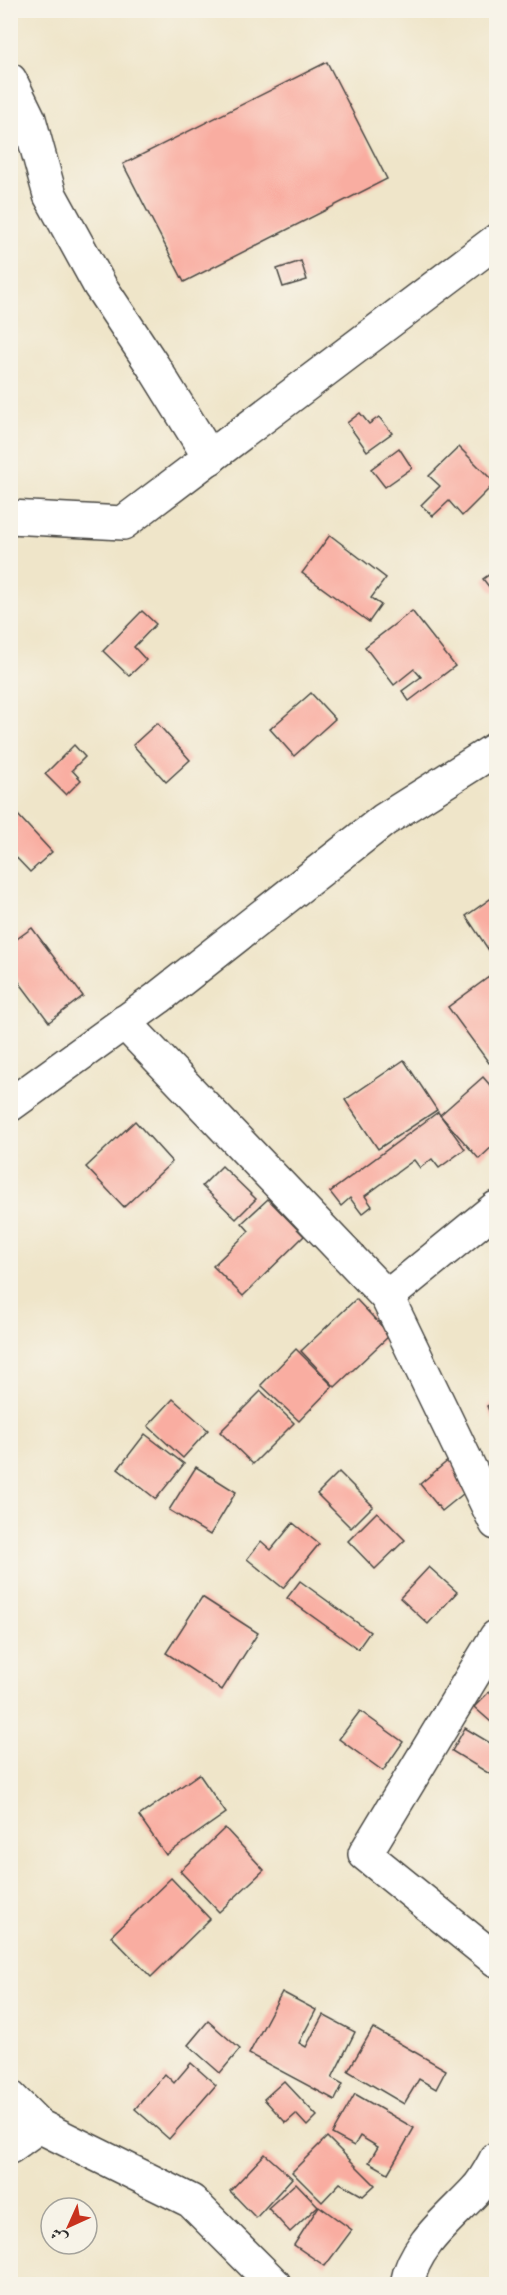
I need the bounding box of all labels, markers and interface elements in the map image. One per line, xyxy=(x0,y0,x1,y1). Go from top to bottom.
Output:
north arrow xyxy=(39,2196,99,2256)
text: ش xyxy=(49,2224,71,2246)

